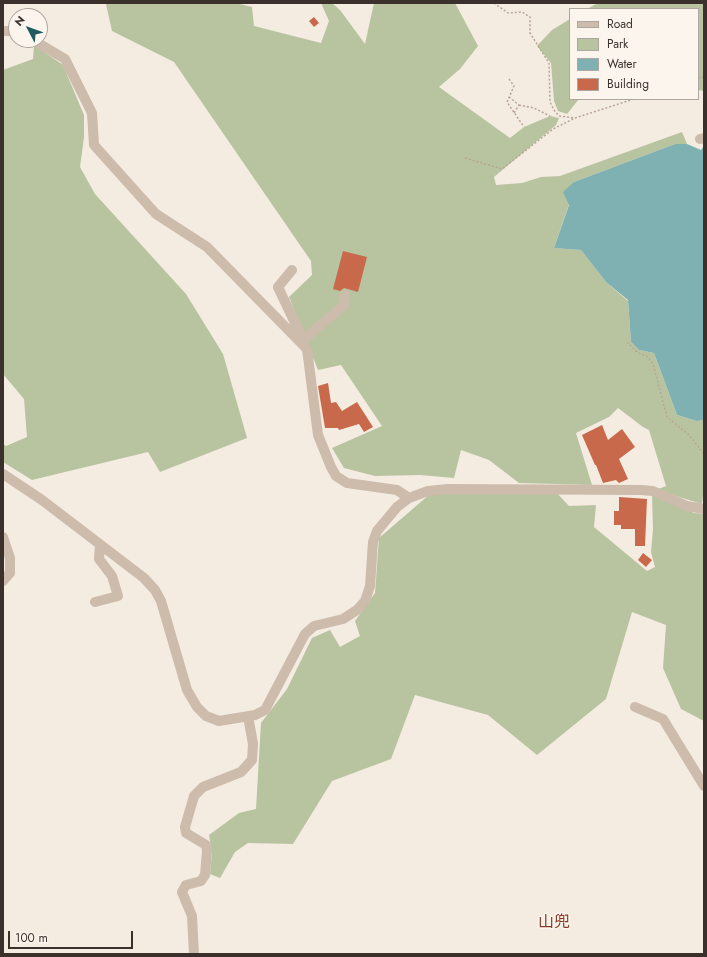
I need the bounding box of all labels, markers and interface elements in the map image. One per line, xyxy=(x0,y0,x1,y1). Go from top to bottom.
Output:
north arrow xyxy=(8,8,48,48)
legend xyxy=(569,8,699,100)
text: N xyxy=(11,12,29,29)
text: Road xyxy=(607,15,633,33)
text: Park xyxy=(607,35,628,53)
text: Water xyxy=(607,55,637,73)
text: Building xyxy=(607,75,649,93)
district label: 山兜 xyxy=(538,913,570,933)
scale bar xyxy=(10,923,135,949)
text: 100 m xyxy=(15,929,48,947)

